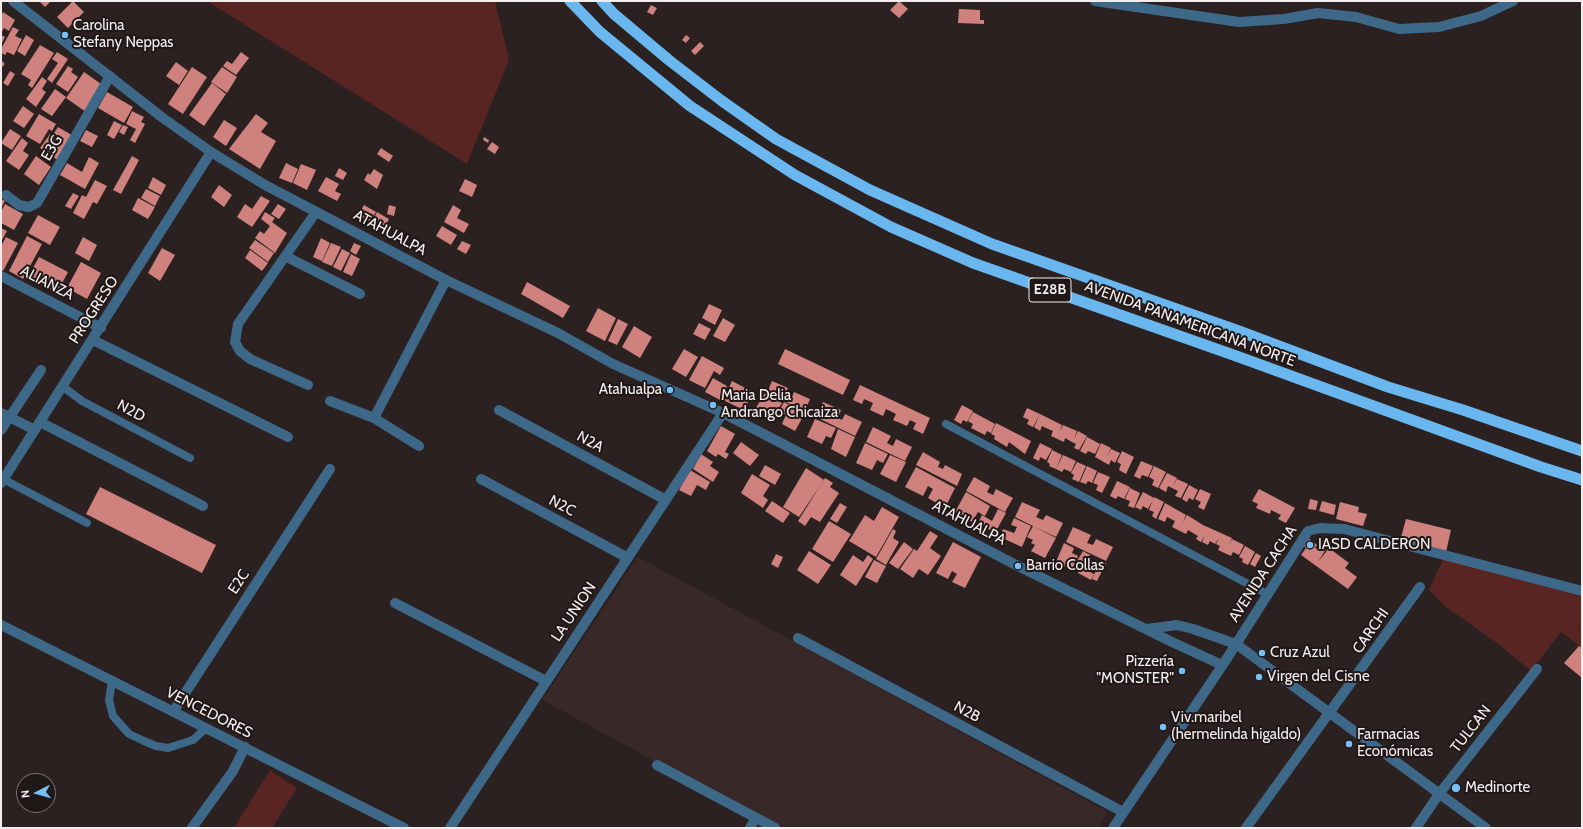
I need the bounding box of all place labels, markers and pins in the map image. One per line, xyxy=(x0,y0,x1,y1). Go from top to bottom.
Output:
place label: Carolina Stefany Neppas xyxy=(73,17,174,52)
marker: Carolina Stefany Neppas xyxy=(60,30,70,40)
place label: Atahualpa xyxy=(599,381,662,399)
marker: Atahualpa xyxy=(665,385,675,395)
place label: Maria Delia Andrango Chicaiza xyxy=(721,387,838,422)
marker: Maria Delia Andrango Chicaiza xyxy=(708,400,718,410)
place label: IASD CALDERON xyxy=(1318,536,1430,554)
marker: IASD CALDERON xyxy=(1305,540,1315,550)
place label: Barrio Collas xyxy=(1026,557,1104,575)
marker: Barrio Collas xyxy=(1013,561,1023,571)
place label: Cruz Azul xyxy=(1270,644,1330,662)
marker: Cruz Azul xyxy=(1257,648,1267,658)
place label: Pizzería "MONSTER" xyxy=(1096,653,1174,688)
marker: Pizzería "MONSTER" xyxy=(1177,666,1187,676)
place label: Virgen del Cisne xyxy=(1267,668,1370,686)
marker: Virgen del Cisne xyxy=(1254,672,1264,682)
place label: Viv.maribel (hermelinda higaldo) xyxy=(1171,709,1301,744)
marker: Viv.maribel (hermelinda higaldo) xyxy=(1158,722,1168,732)
place label: Farmacias Económicas xyxy=(1357,726,1433,761)
marker: Farmacias Económicas xyxy=(1344,739,1354,749)
place label: Medinorte xyxy=(1465,779,1530,797)
marker: Medinorte xyxy=(1450,782,1462,794)

